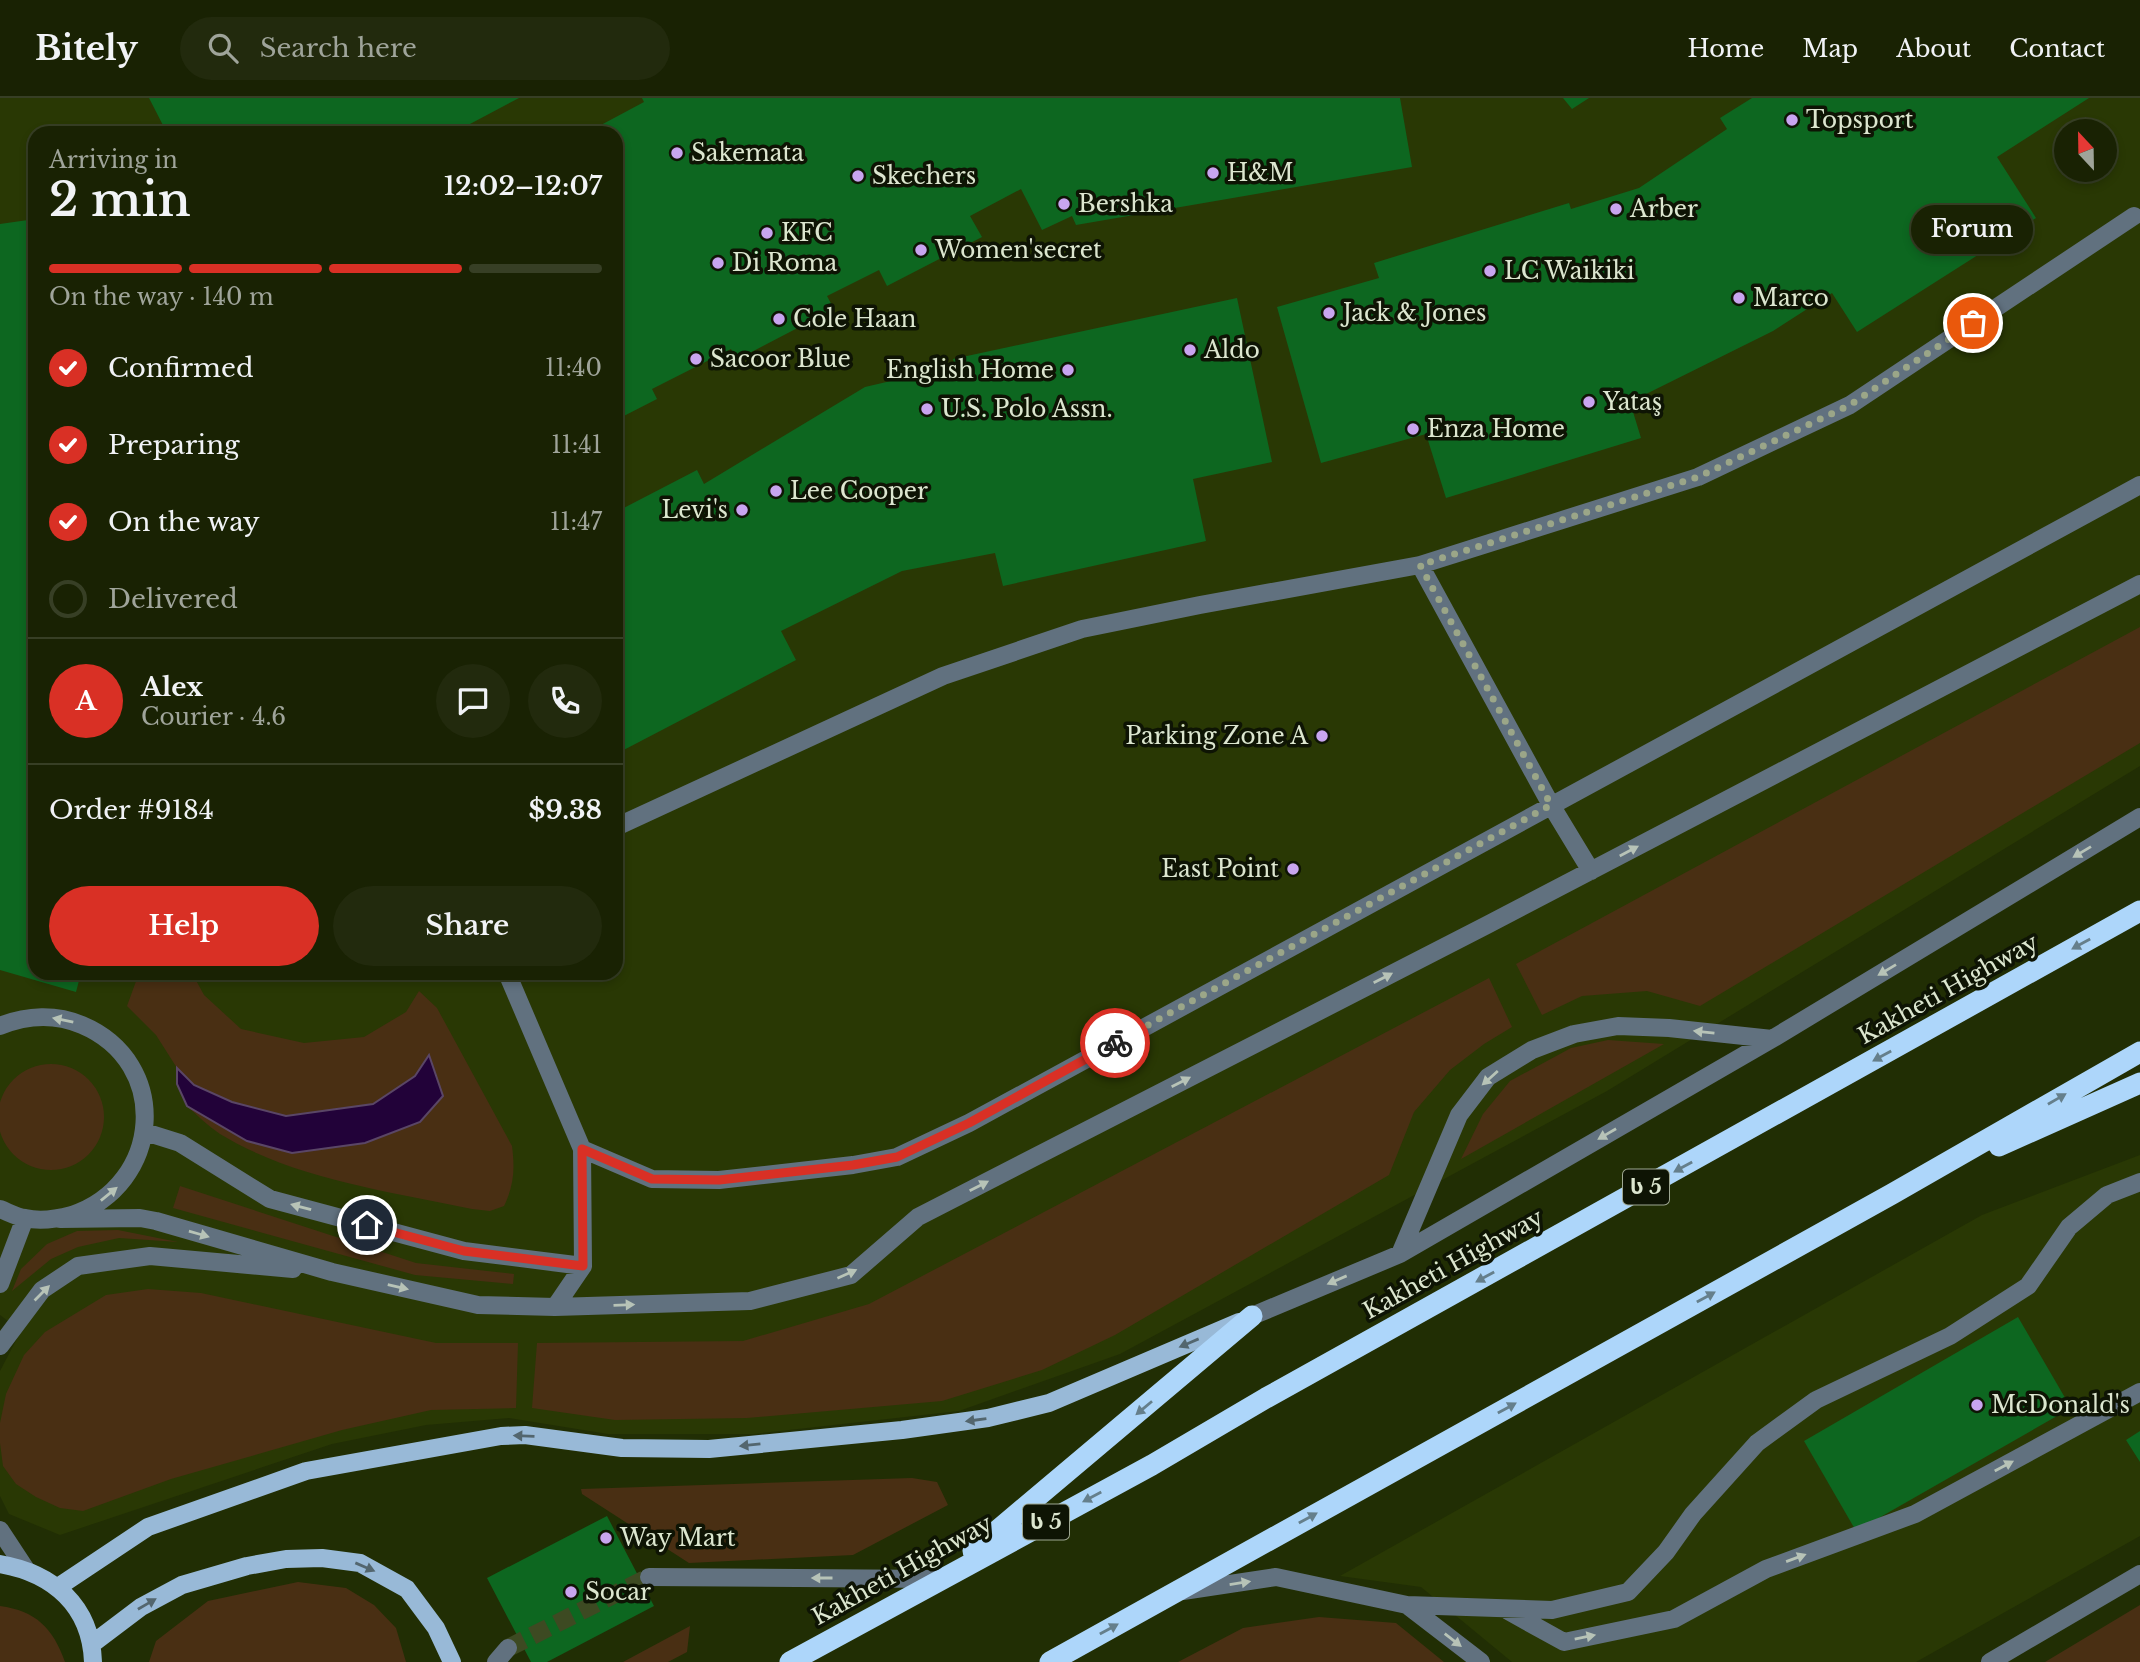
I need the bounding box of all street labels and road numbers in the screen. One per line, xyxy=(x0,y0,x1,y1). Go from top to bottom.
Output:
street label: Kakheti Highway xyxy=(1853,928,2043,1050)
road number: ს 5 xyxy=(1623,1170,1669,1204)
street label: Kakheti Highway xyxy=(1358,1203,1548,1325)
road number: ს 5 xyxy=(1023,1504,1069,1540)
street label: Kakheti Highway xyxy=(807,1509,997,1631)

